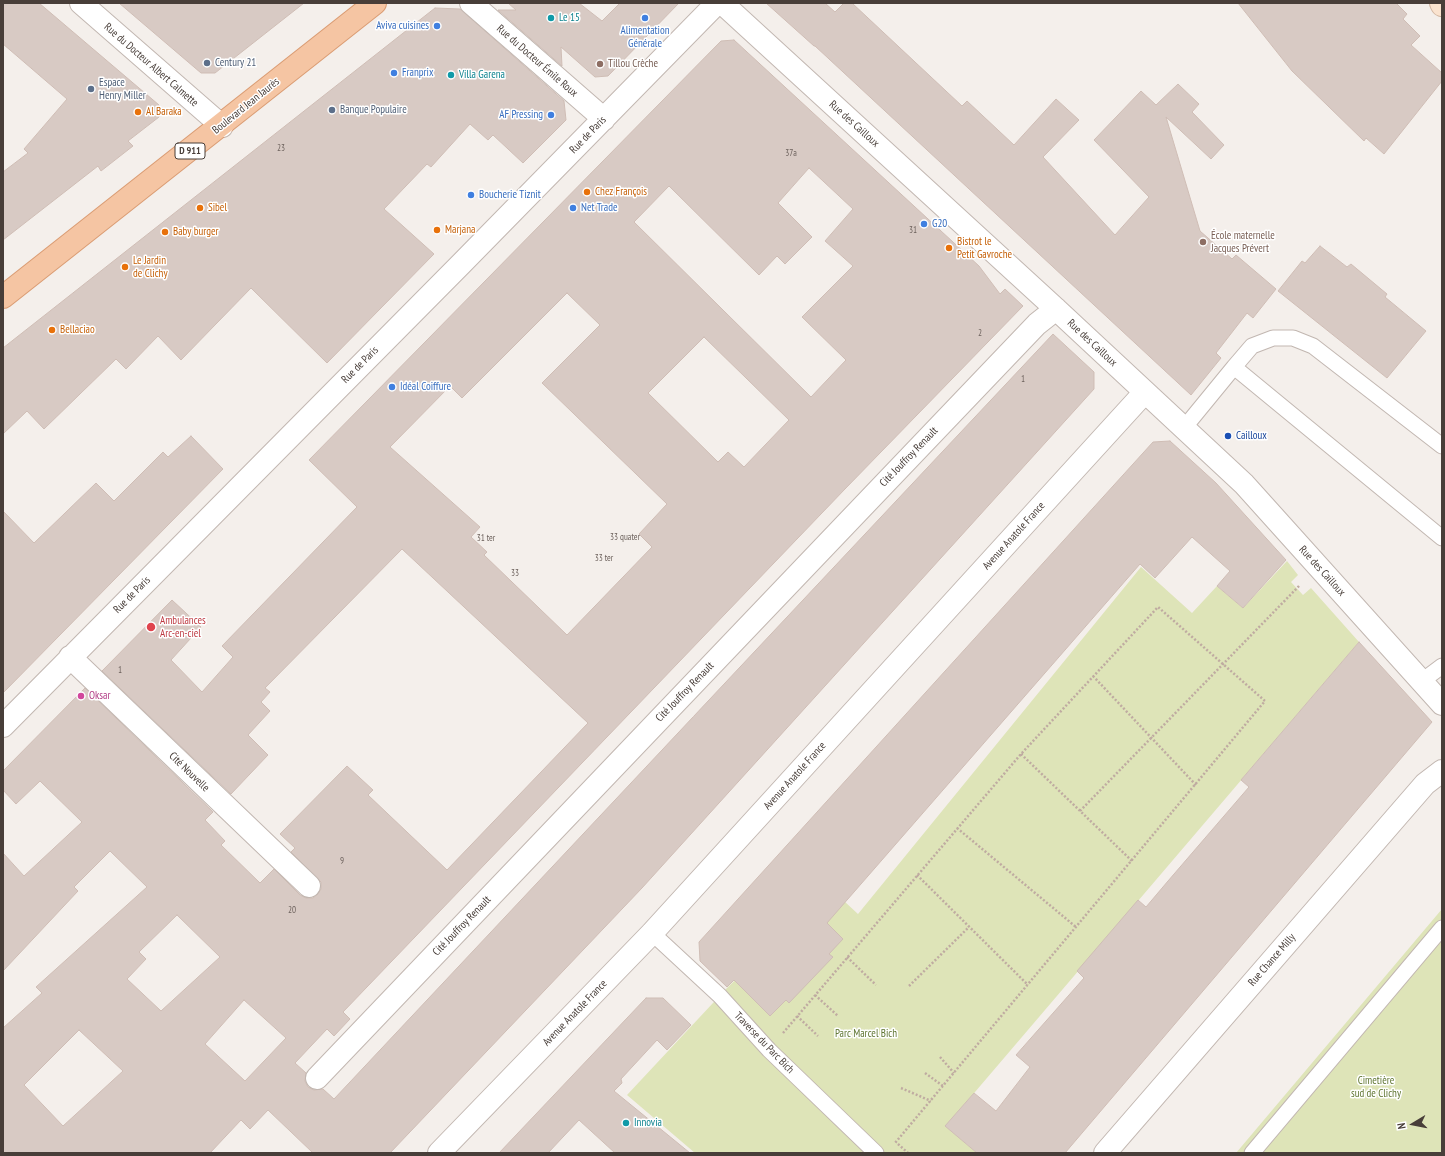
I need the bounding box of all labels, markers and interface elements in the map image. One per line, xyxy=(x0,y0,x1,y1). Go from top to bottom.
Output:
place label: Le 15 xyxy=(559,11,580,25)
marker: Le 15 xyxy=(546,13,556,23)
marker: Alimentation Générale xyxy=(640,13,650,23)
place label: Aviva cuisines xyxy=(376,19,429,33)
street label: Rue du Docteur Albert Calmette xyxy=(101,20,201,110)
marker: Aviva cuisines xyxy=(432,21,442,31)
street label: Rue du Docteur Émile Roux xyxy=(494,22,580,100)
place label: Alimentation Générale xyxy=(620,24,670,50)
place label: Century 21 xyxy=(215,56,256,70)
place label: Tillou Crèche xyxy=(608,57,658,71)
marker: Century 21 xyxy=(202,58,212,68)
marker: Tillou Crèche xyxy=(595,59,605,69)
place label: Franprix xyxy=(402,66,434,80)
marker: Franprix xyxy=(389,68,399,78)
place label: Villa Garena xyxy=(459,68,505,82)
marker: Villa Garena xyxy=(446,70,456,80)
street label: Boulevard Jean Jaurès xyxy=(210,75,282,137)
place label: Espace Henry Miller xyxy=(99,76,146,102)
marker: Espace Henry Miller xyxy=(86,84,96,94)
street label: Rue des Cailloux xyxy=(826,98,882,150)
place label: Banque Populaire xyxy=(340,103,407,117)
place label: Al Baraka xyxy=(146,105,182,119)
marker: Banque Populaire xyxy=(327,105,337,115)
marker: Al Baraka xyxy=(133,107,143,117)
place label: AF Pressing xyxy=(499,108,543,122)
marker: AF Pressing xyxy=(546,110,556,120)
street label: Rue de Paris xyxy=(567,114,609,156)
road number: D 911 xyxy=(175,143,205,159)
house number: 23 xyxy=(277,143,285,153)
house number: 37a xyxy=(785,148,797,158)
place label: Chez François xyxy=(595,185,647,199)
marker: Chez François xyxy=(582,187,592,197)
place label: Boucherie Tiznit xyxy=(479,188,541,202)
marker: Boucherie Tiznit xyxy=(466,190,476,200)
place label: Sibel xyxy=(208,201,227,215)
place label: Net Trade xyxy=(581,201,618,215)
marker: Sibel xyxy=(195,203,205,213)
marker: Net Trade xyxy=(568,203,578,213)
place label: G20 xyxy=(932,217,947,231)
marker: G20 xyxy=(919,219,929,229)
place label: Marjana xyxy=(445,223,475,237)
place label: Baby burger xyxy=(173,225,219,239)
marker: Marjana xyxy=(432,225,442,235)
house number: 31 xyxy=(909,225,917,235)
marker: Baby burger xyxy=(160,227,170,237)
place label: École maternelle Jacques Prévert xyxy=(1211,229,1275,255)
place label: Bistrot le Petit Gavroche xyxy=(957,235,1012,261)
marker: École maternelle Jacques Prévert xyxy=(1198,237,1208,247)
marker: Bistrot le Petit Gavroche xyxy=(944,243,954,253)
place label: Le Jardin de Clichy xyxy=(133,254,168,280)
marker: Le Jardin de Clichy xyxy=(120,262,130,272)
street label: Rue des Cailloux xyxy=(1064,317,1120,369)
place label: Bellaciao xyxy=(60,323,95,337)
marker: Bellaciao xyxy=(47,325,57,335)
house number: 2 xyxy=(978,328,982,338)
street label: Rue de Paris xyxy=(339,344,381,386)
house number: 1 xyxy=(1021,374,1025,384)
place label: Idéal Coiffure xyxy=(400,380,451,394)
marker: Idéal Coiffure xyxy=(387,382,397,392)
street label: Cité Jouffroy Renault xyxy=(877,424,941,490)
place label: Cailloux xyxy=(1236,429,1267,443)
marker: Cailloux xyxy=(1223,431,1233,441)
street label: Avenue Anatole France xyxy=(980,499,1048,573)
house number: 33 quater xyxy=(610,532,640,542)
house number: 31 ter xyxy=(477,533,495,543)
street label: Rue des Cailloux xyxy=(1296,543,1348,599)
house number: 33 ter xyxy=(595,553,613,563)
house number: 33 xyxy=(511,568,519,578)
street label: Rue de Paris xyxy=(111,574,153,616)
place label: Ambulances Arc-en-ciel xyxy=(160,614,206,640)
marker: Ambulances Arc-en-ciel xyxy=(145,621,157,633)
street label: Cité Jouffroy Renault xyxy=(653,659,717,725)
house number: 1 xyxy=(118,665,122,675)
place label: Oksar xyxy=(89,689,110,703)
marker: Oksar xyxy=(76,691,86,701)
street label: Avenue Anatole France xyxy=(761,739,829,813)
street label: Cité Nouvelle xyxy=(166,749,212,795)
house number: 9 xyxy=(340,856,344,866)
street label: Cité Jouffroy Renault xyxy=(430,893,494,959)
house number: 20 xyxy=(288,905,296,915)
street label: Rue Chance Milly xyxy=(1246,931,1298,989)
street label: Avenue Anatole France xyxy=(540,977,610,1049)
street label: Traverse du Parc Bich xyxy=(731,1010,797,1076)
park label: Parc Marcel Bich xyxy=(835,1027,897,1041)
park label: Cimetière sud de Clichy xyxy=(1351,1074,1401,1100)
north arrow xyxy=(1393,1104,1433,1144)
place label: Innovia xyxy=(634,1116,662,1130)
marker: Innovia xyxy=(621,1118,631,1128)
text: N xyxy=(1394,1122,1409,1130)

